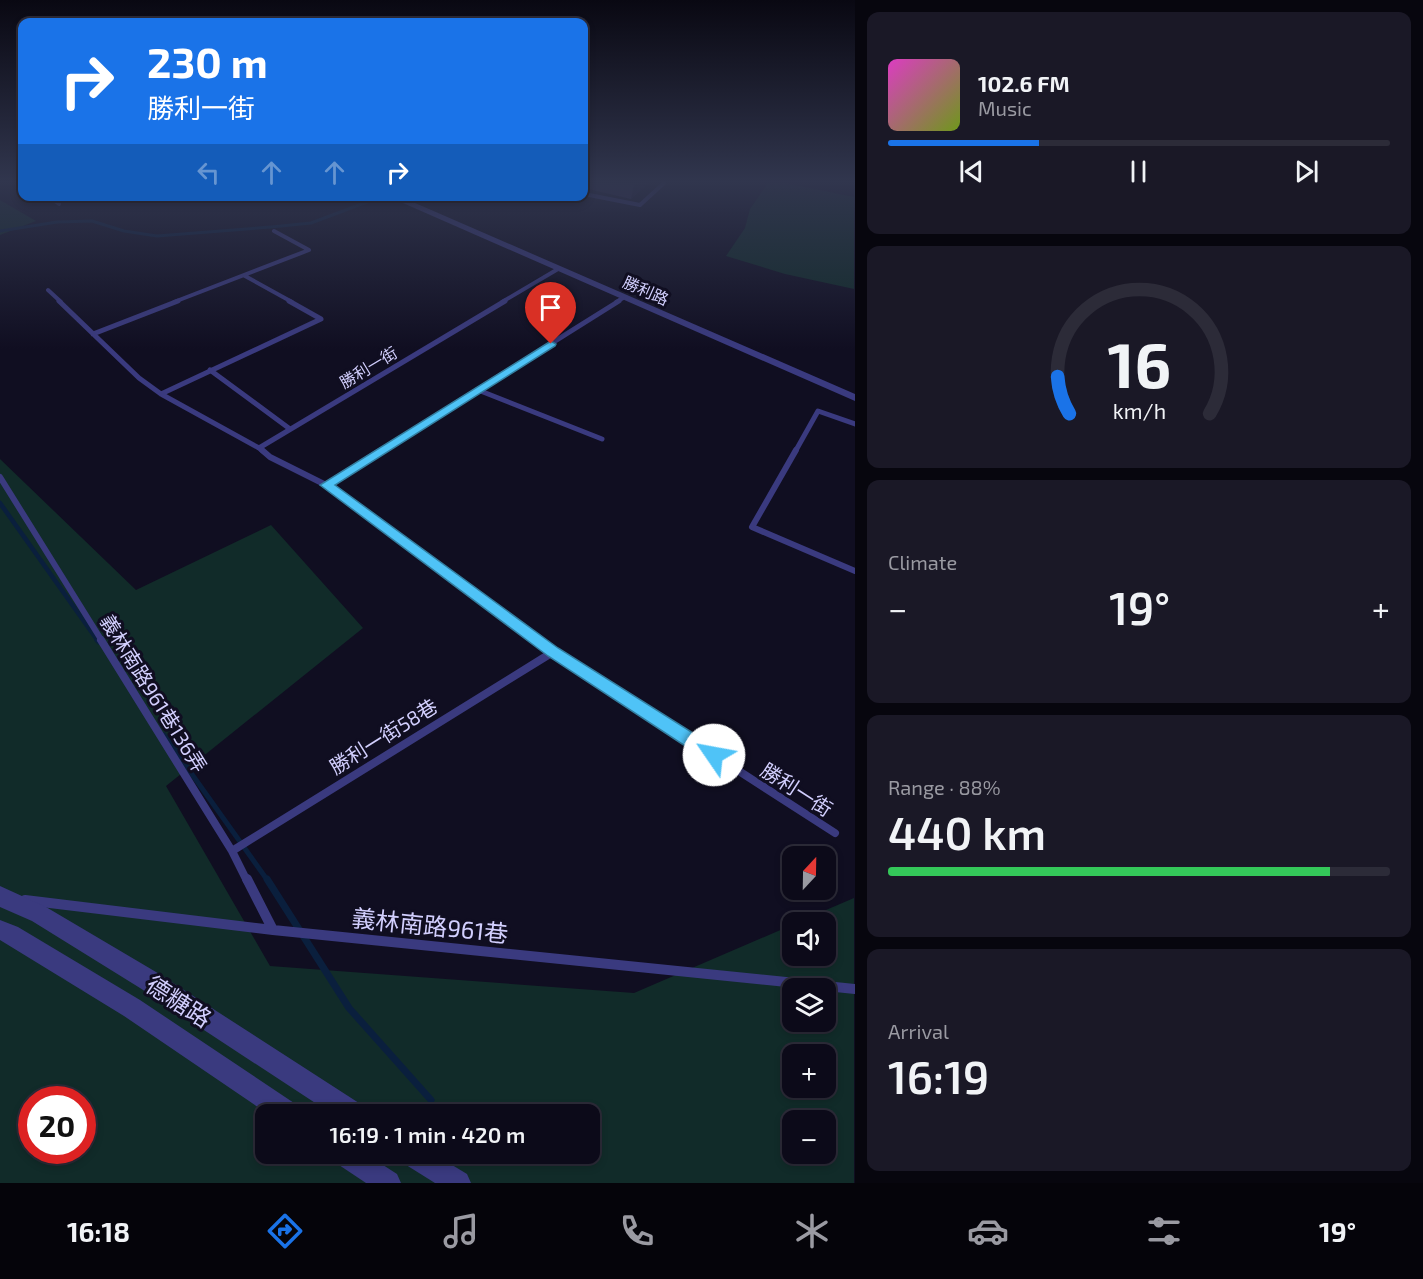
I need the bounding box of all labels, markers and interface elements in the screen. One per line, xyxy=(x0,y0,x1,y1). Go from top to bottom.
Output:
text: 230 m xyxy=(147,36,268,86)
icon: right xyxy=(48,42,126,120)
text: 102.6 FM xyxy=(978,70,1070,96)
text: 勝利一街 xyxy=(147,91,255,123)
text: Music xyxy=(978,96,1032,120)
icon: previous xyxy=(955,155,988,188)
icon: pause xyxy=(1122,155,1155,188)
icon: next xyxy=(1290,155,1323,188)
icon: left xyxy=(192,156,225,189)
icon: ahead xyxy=(255,156,288,189)
icon: ahead xyxy=(318,156,351,189)
icon: right xyxy=(381,156,414,189)
street label: 勝利路 xyxy=(620,272,672,308)
pin xyxy=(525,282,576,344)
icon: arrive xyxy=(534,291,567,324)
text: 16 xyxy=(1107,326,1171,401)
street label: 勝利一街 xyxy=(336,342,400,392)
text: km/h xyxy=(1112,399,1166,424)
text: Climate xyxy=(888,550,957,574)
text: 19° xyxy=(1109,580,1170,634)
text: − xyxy=(888,588,907,628)
text: + xyxy=(1372,588,1390,628)
street label: 義林南路961巷136弄 xyxy=(96,610,212,776)
street label: 勝利一街58巷 xyxy=(325,693,441,779)
position arrow xyxy=(682,723,746,787)
street label: 勝利一街 xyxy=(757,757,837,821)
text: Range · 88% xyxy=(888,775,1001,799)
text: 440 km xyxy=(888,805,1046,859)
north arrow xyxy=(782,846,836,900)
map controls xyxy=(782,846,836,1164)
street label: 義林南路961巷 xyxy=(350,902,510,948)
button: sound xyxy=(782,912,836,966)
street label: 德糖路 xyxy=(141,969,217,1033)
button: layers xyxy=(782,978,836,1032)
text: Arrival xyxy=(888,1019,949,1043)
button: + xyxy=(782,1044,836,1098)
text: 16:19 xyxy=(888,1049,989,1103)
speed limit sign: 20 xyxy=(18,1086,96,1164)
button: − xyxy=(782,1110,836,1164)
text: 16:19 · 1 min · 420 m xyxy=(330,1121,525,1147)
icon: directions xyxy=(264,1210,306,1252)
icon: music xyxy=(440,1210,482,1252)
icon: phone xyxy=(616,1210,658,1252)
icon: climate xyxy=(791,1210,833,1252)
icon: car xyxy=(967,1210,1009,1252)
icon: filters xyxy=(1143,1210,1185,1252)
text: 16:18 xyxy=(67,1215,130,1247)
text: 19° xyxy=(1319,1215,1356,1247)

